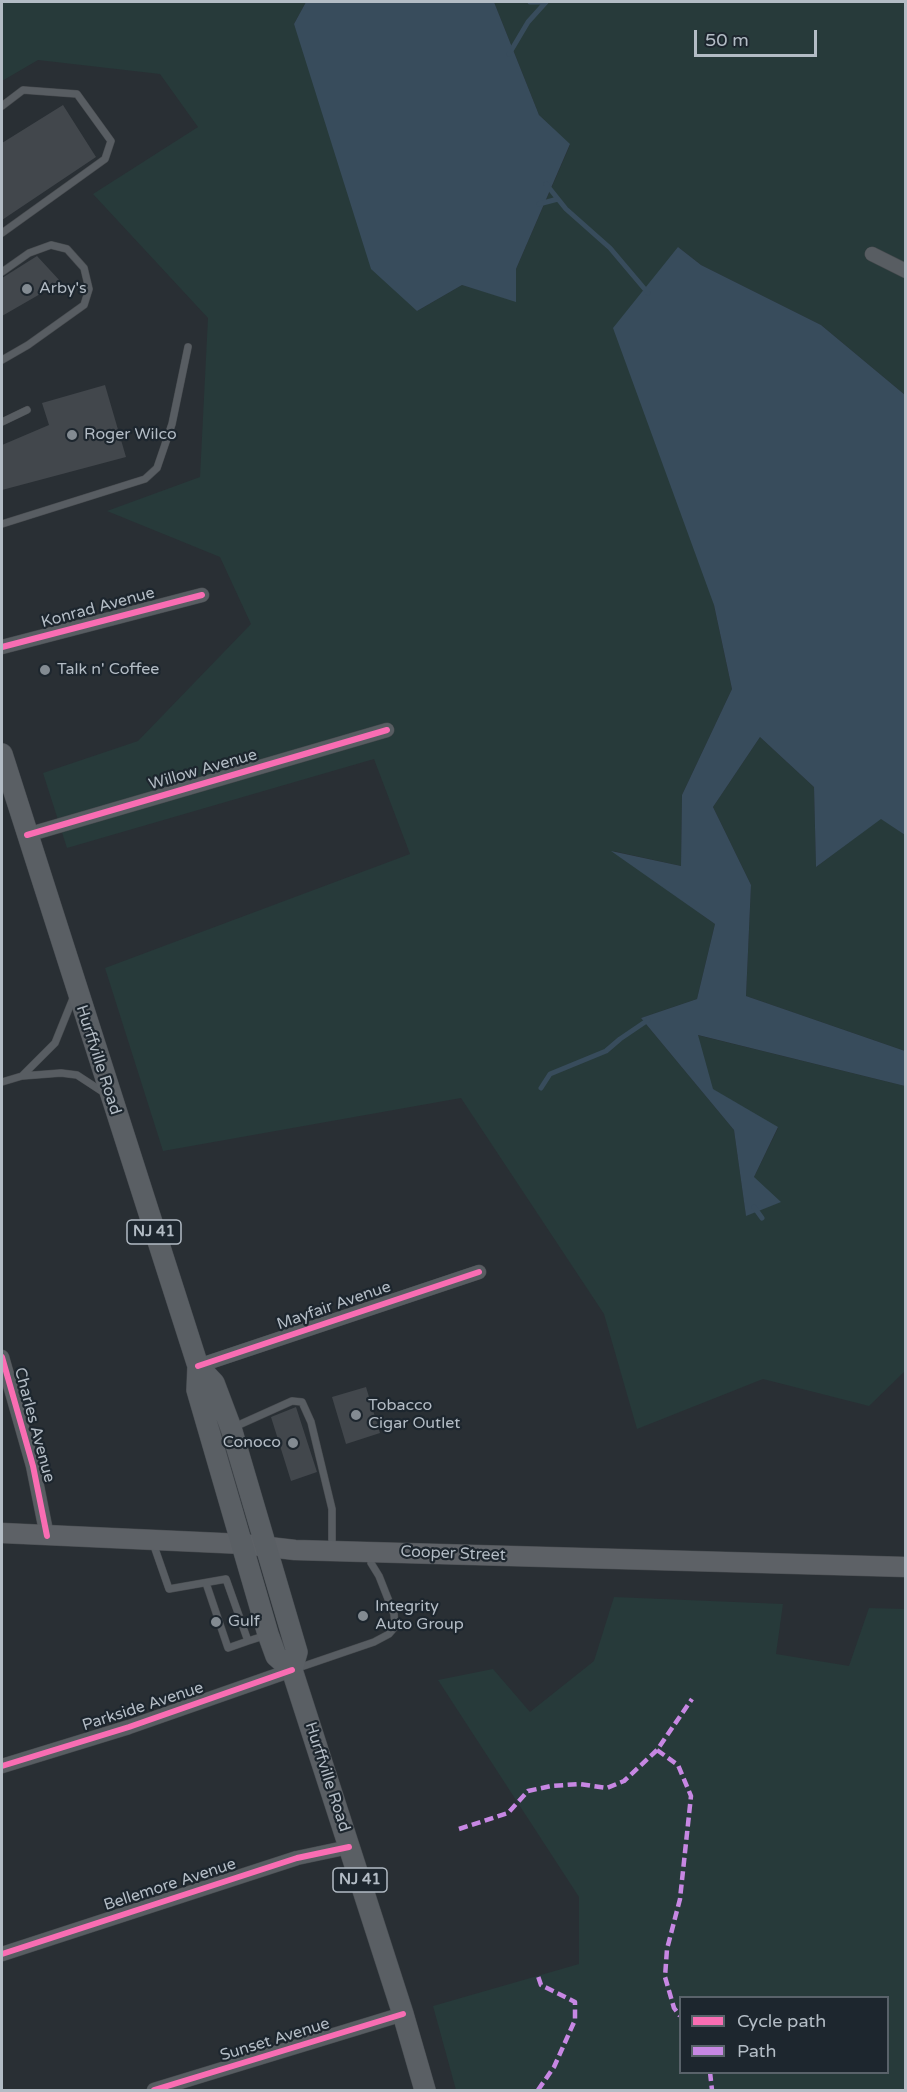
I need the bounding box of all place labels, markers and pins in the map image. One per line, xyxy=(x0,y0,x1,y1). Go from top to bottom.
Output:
place label: Arby's xyxy=(39,279,87,299)
marker: Arby's xyxy=(20,282,34,296)
place label: Roger Wilco xyxy=(84,425,177,445)
marker: Roger Wilco xyxy=(65,428,79,442)
place label: Talk n' Coffee xyxy=(57,660,159,680)
marker: Talk n' Coffee xyxy=(38,663,52,677)
place label: Tobacco Cigar Outlet xyxy=(368,1396,460,1434)
marker: Tobacco Cigar Outlet xyxy=(349,1408,363,1422)
place label: Conoco xyxy=(223,1433,281,1453)
marker: Conoco xyxy=(286,1436,300,1450)
place label: Integrity Auto Group xyxy=(375,1597,464,1635)
marker: Integrity Auto Group xyxy=(356,1609,370,1623)
place label: Gulf xyxy=(228,1612,260,1632)
marker: Gulf xyxy=(209,1615,223,1629)

